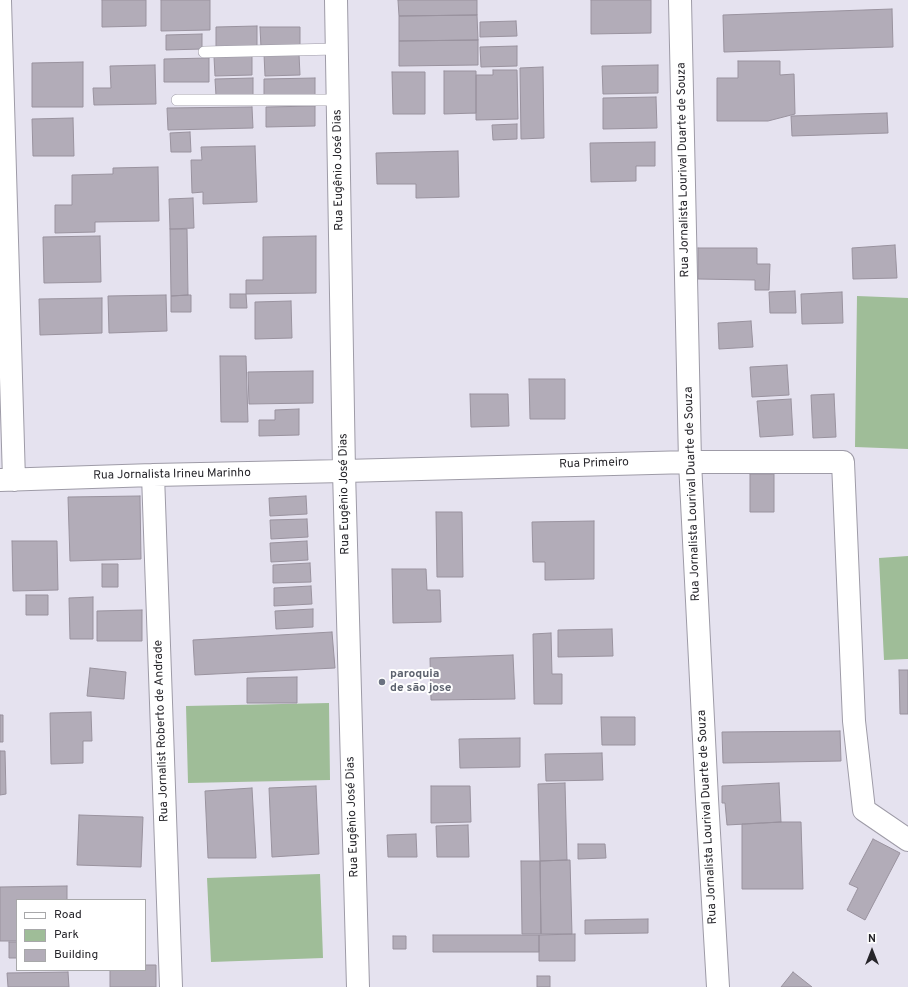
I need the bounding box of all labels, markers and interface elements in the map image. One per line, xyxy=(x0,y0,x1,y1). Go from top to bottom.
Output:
street label: Rua Jornalista Lourival Duarte de Souza xyxy=(675,62,693,278)
street label: Rua Eugênio José Dias xyxy=(331,109,347,231)
street label: Rua Jornalista Lourival Duarte de Souza xyxy=(682,386,704,602)
street label: Rua Eugênio José Dias xyxy=(337,433,353,555)
street label: Rua Primeiro xyxy=(559,456,629,472)
street label: Rua Jornalista Irineu Marinho xyxy=(93,466,251,484)
street label: Rua Jornalist Roberto de Andrade xyxy=(152,640,172,822)
place label: paroquia de são jose xyxy=(390,668,451,696)
marker: paroquia de são jose xyxy=(377,677,387,687)
street label: Rua Jornalista Lourival Duarte de Souza xyxy=(695,709,721,925)
street label: Rua Eugênio José Dias xyxy=(344,756,362,878)
legend xyxy=(16,899,146,971)
text: Road xyxy=(54,907,82,923)
text: Park xyxy=(54,927,79,943)
north arrow xyxy=(852,931,892,971)
text: N xyxy=(868,932,876,946)
text: Building xyxy=(54,947,98,963)

